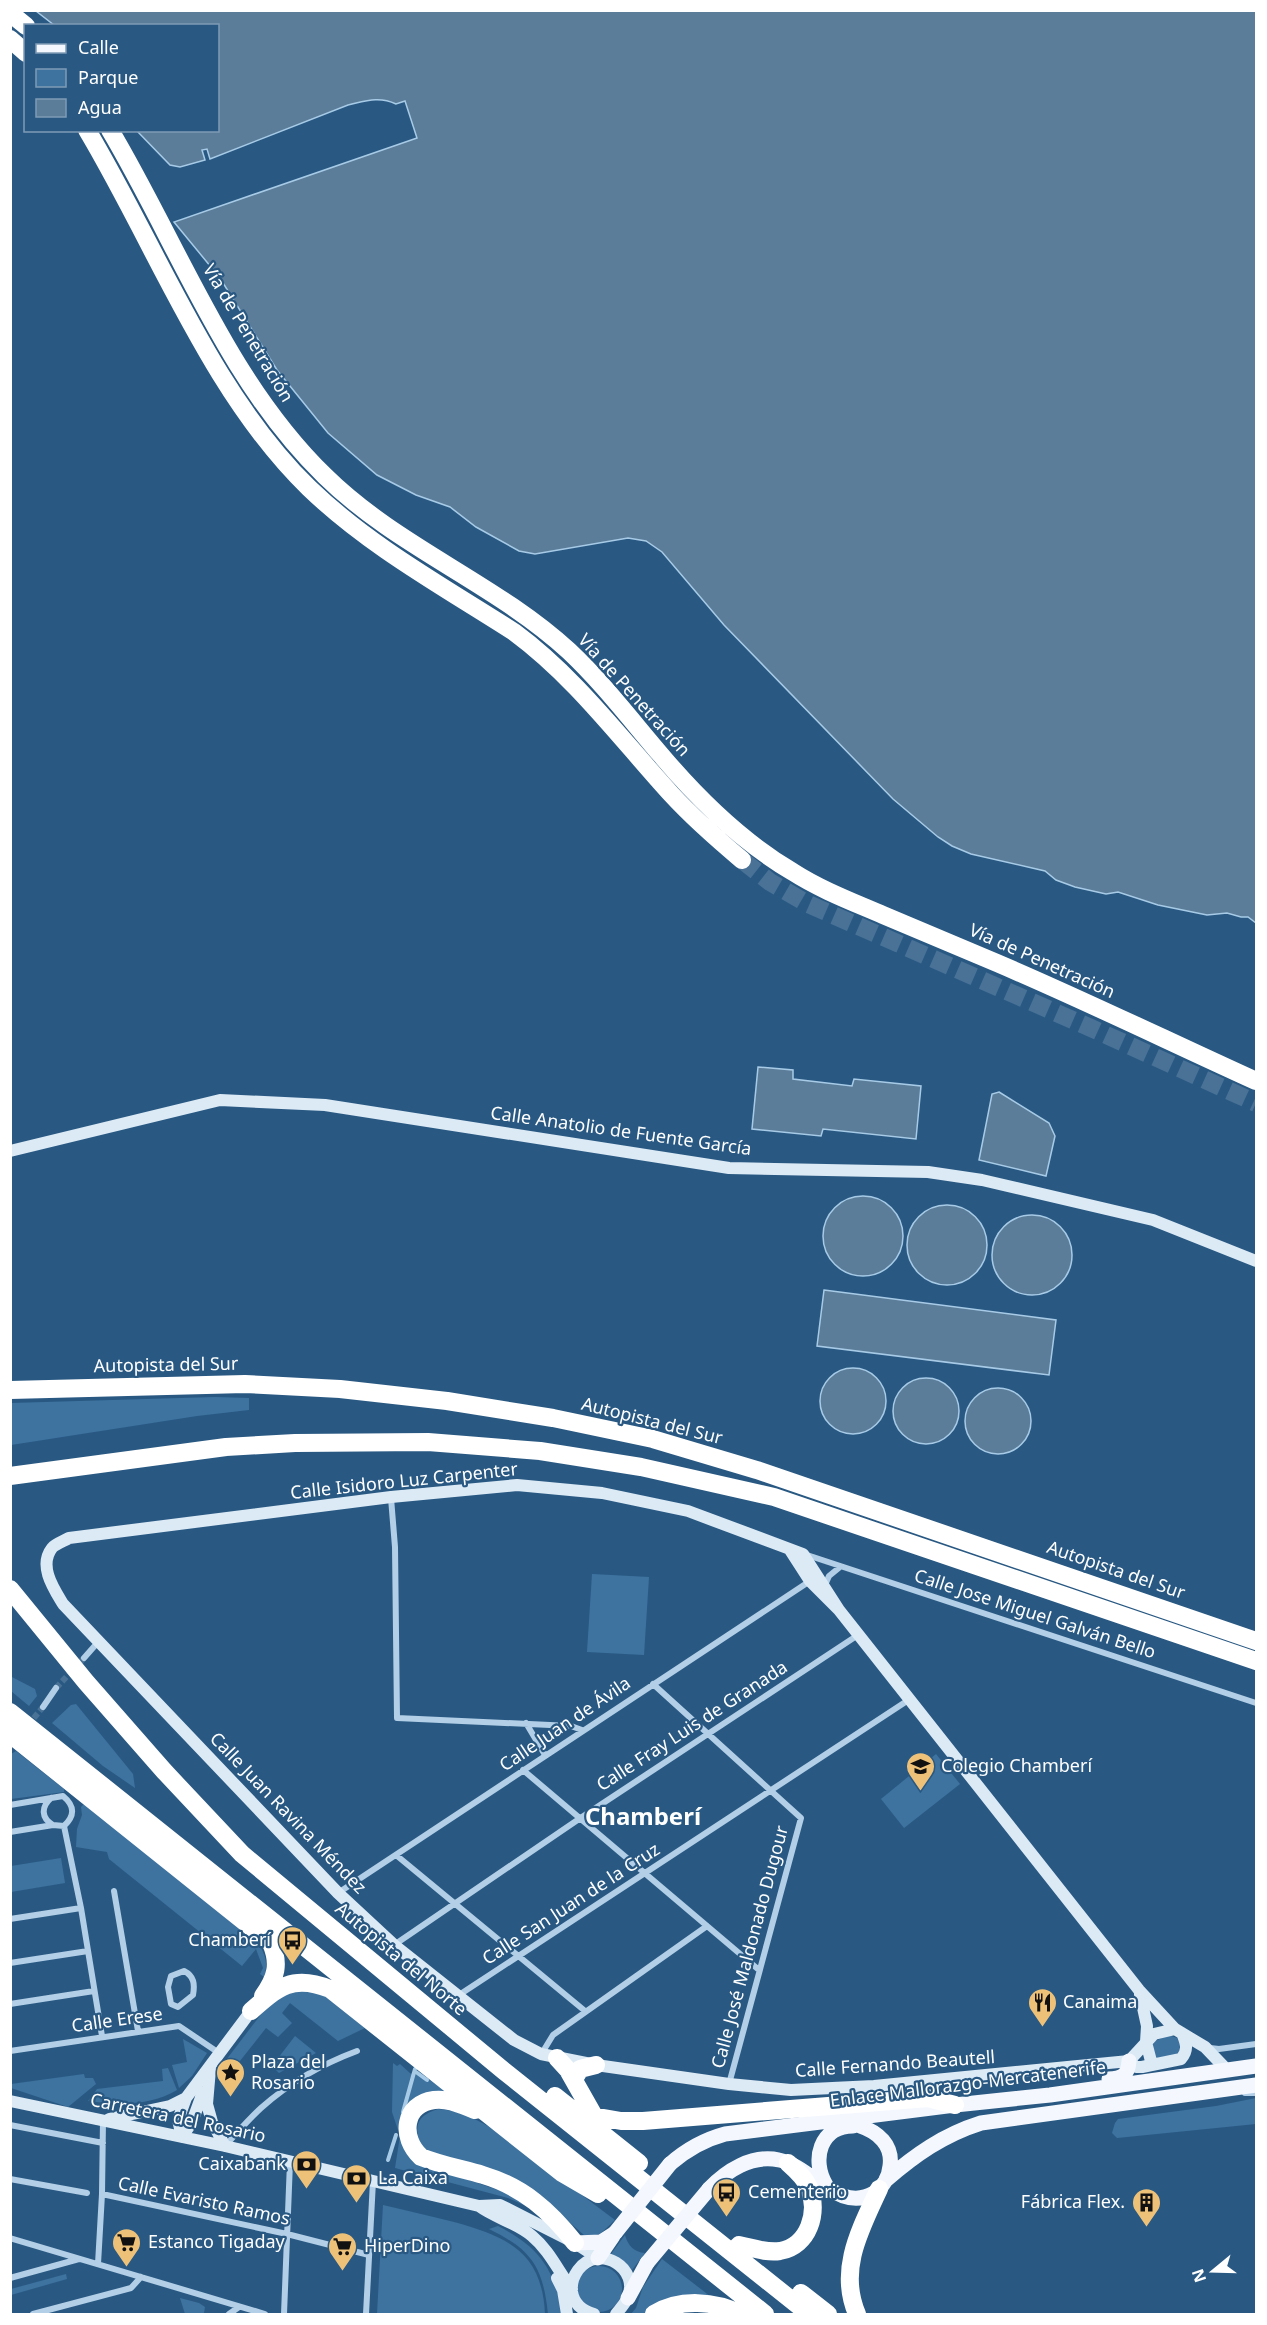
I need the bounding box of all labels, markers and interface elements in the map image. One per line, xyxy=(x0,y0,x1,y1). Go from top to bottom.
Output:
legend xyxy=(24,24,219,132)
text: Calle xyxy=(78,35,119,59)
text: Parque xyxy=(78,65,138,89)
text: Agua xyxy=(78,95,122,119)
street label: Vía de Penetración xyxy=(198,259,300,406)
street label: Vía de Penetración xyxy=(573,628,696,761)
street label: Vía de Penetración xyxy=(966,917,1119,1003)
street label: Calle Anatolio de Fuente García xyxy=(489,1100,753,1160)
street label: Autopista del Sur xyxy=(93,1351,239,1377)
street label: Autopista del Sur xyxy=(579,1391,726,1449)
street label: Calle Isidoro Luz Carpenter xyxy=(289,1456,519,1504)
street label: Autopista del Sur xyxy=(1044,1534,1189,1604)
street label: Calle Jose Miguel Galván Bello xyxy=(912,1563,1159,1663)
street label: Calle Fray Luis de Granada xyxy=(591,1654,792,1796)
street label: Calle Juan de Ávila xyxy=(494,1670,635,1776)
street label: Calle Juan Ravina Méndez xyxy=(205,1726,372,1898)
school or university icon: Colegio Chamberí xyxy=(904,1750,936,1792)
place label: Colegio Chamberí xyxy=(941,1753,1092,1777)
district label: Chamberí xyxy=(585,1799,703,1832)
street label: Calle José Maldonado Dugour xyxy=(705,1822,793,2071)
street label: Calle San Juan de la Cruz xyxy=(477,1837,664,1970)
street label: Autopista del Norte xyxy=(331,1896,472,2020)
bus stop icon: Chamberí xyxy=(276,1924,308,1966)
place label: Chamberí xyxy=(188,1927,271,1951)
restaurant icon: Canaima xyxy=(1026,1986,1058,2028)
place label: Canaima xyxy=(1063,1989,1137,2013)
street label: Calle Erese xyxy=(70,2001,164,2037)
street label: Calle Fernando Beautell xyxy=(794,2044,996,2082)
place label: Plaza del Rosario xyxy=(251,2049,326,2094)
street label: Enlace Mallorazgo-Mercatenerife xyxy=(828,2054,1107,2112)
place icon: Plaza del Rosario xyxy=(214,2056,246,2098)
street label: Carretera del Rosario xyxy=(88,2087,268,2147)
bank icon: Caixabank xyxy=(291,2148,323,2190)
place label: Caixabank xyxy=(198,2151,286,2175)
bank icon: La Caixa xyxy=(341,2162,373,2204)
place label: La Caixa xyxy=(378,2165,448,2189)
street label: Calle Evaristo Ramos xyxy=(116,2170,292,2230)
bus stop icon: Cementerio xyxy=(711,2176,743,2218)
place label: Cementerio xyxy=(748,2179,847,2203)
building icon: Fábrica Flex. xyxy=(1130,2186,1162,2228)
place label: Fábrica Flex. xyxy=(1021,2189,1125,2213)
supermarket icon: Estanco Tigaday xyxy=(111,2226,143,2268)
place label: Estanco Tigaday xyxy=(148,2229,286,2253)
supermarket icon: HiperDino xyxy=(327,2230,359,2272)
place label: HiperDino xyxy=(364,2233,450,2257)
north arrow xyxy=(1183,2241,1243,2301)
text: N xyxy=(1186,2266,1211,2286)

